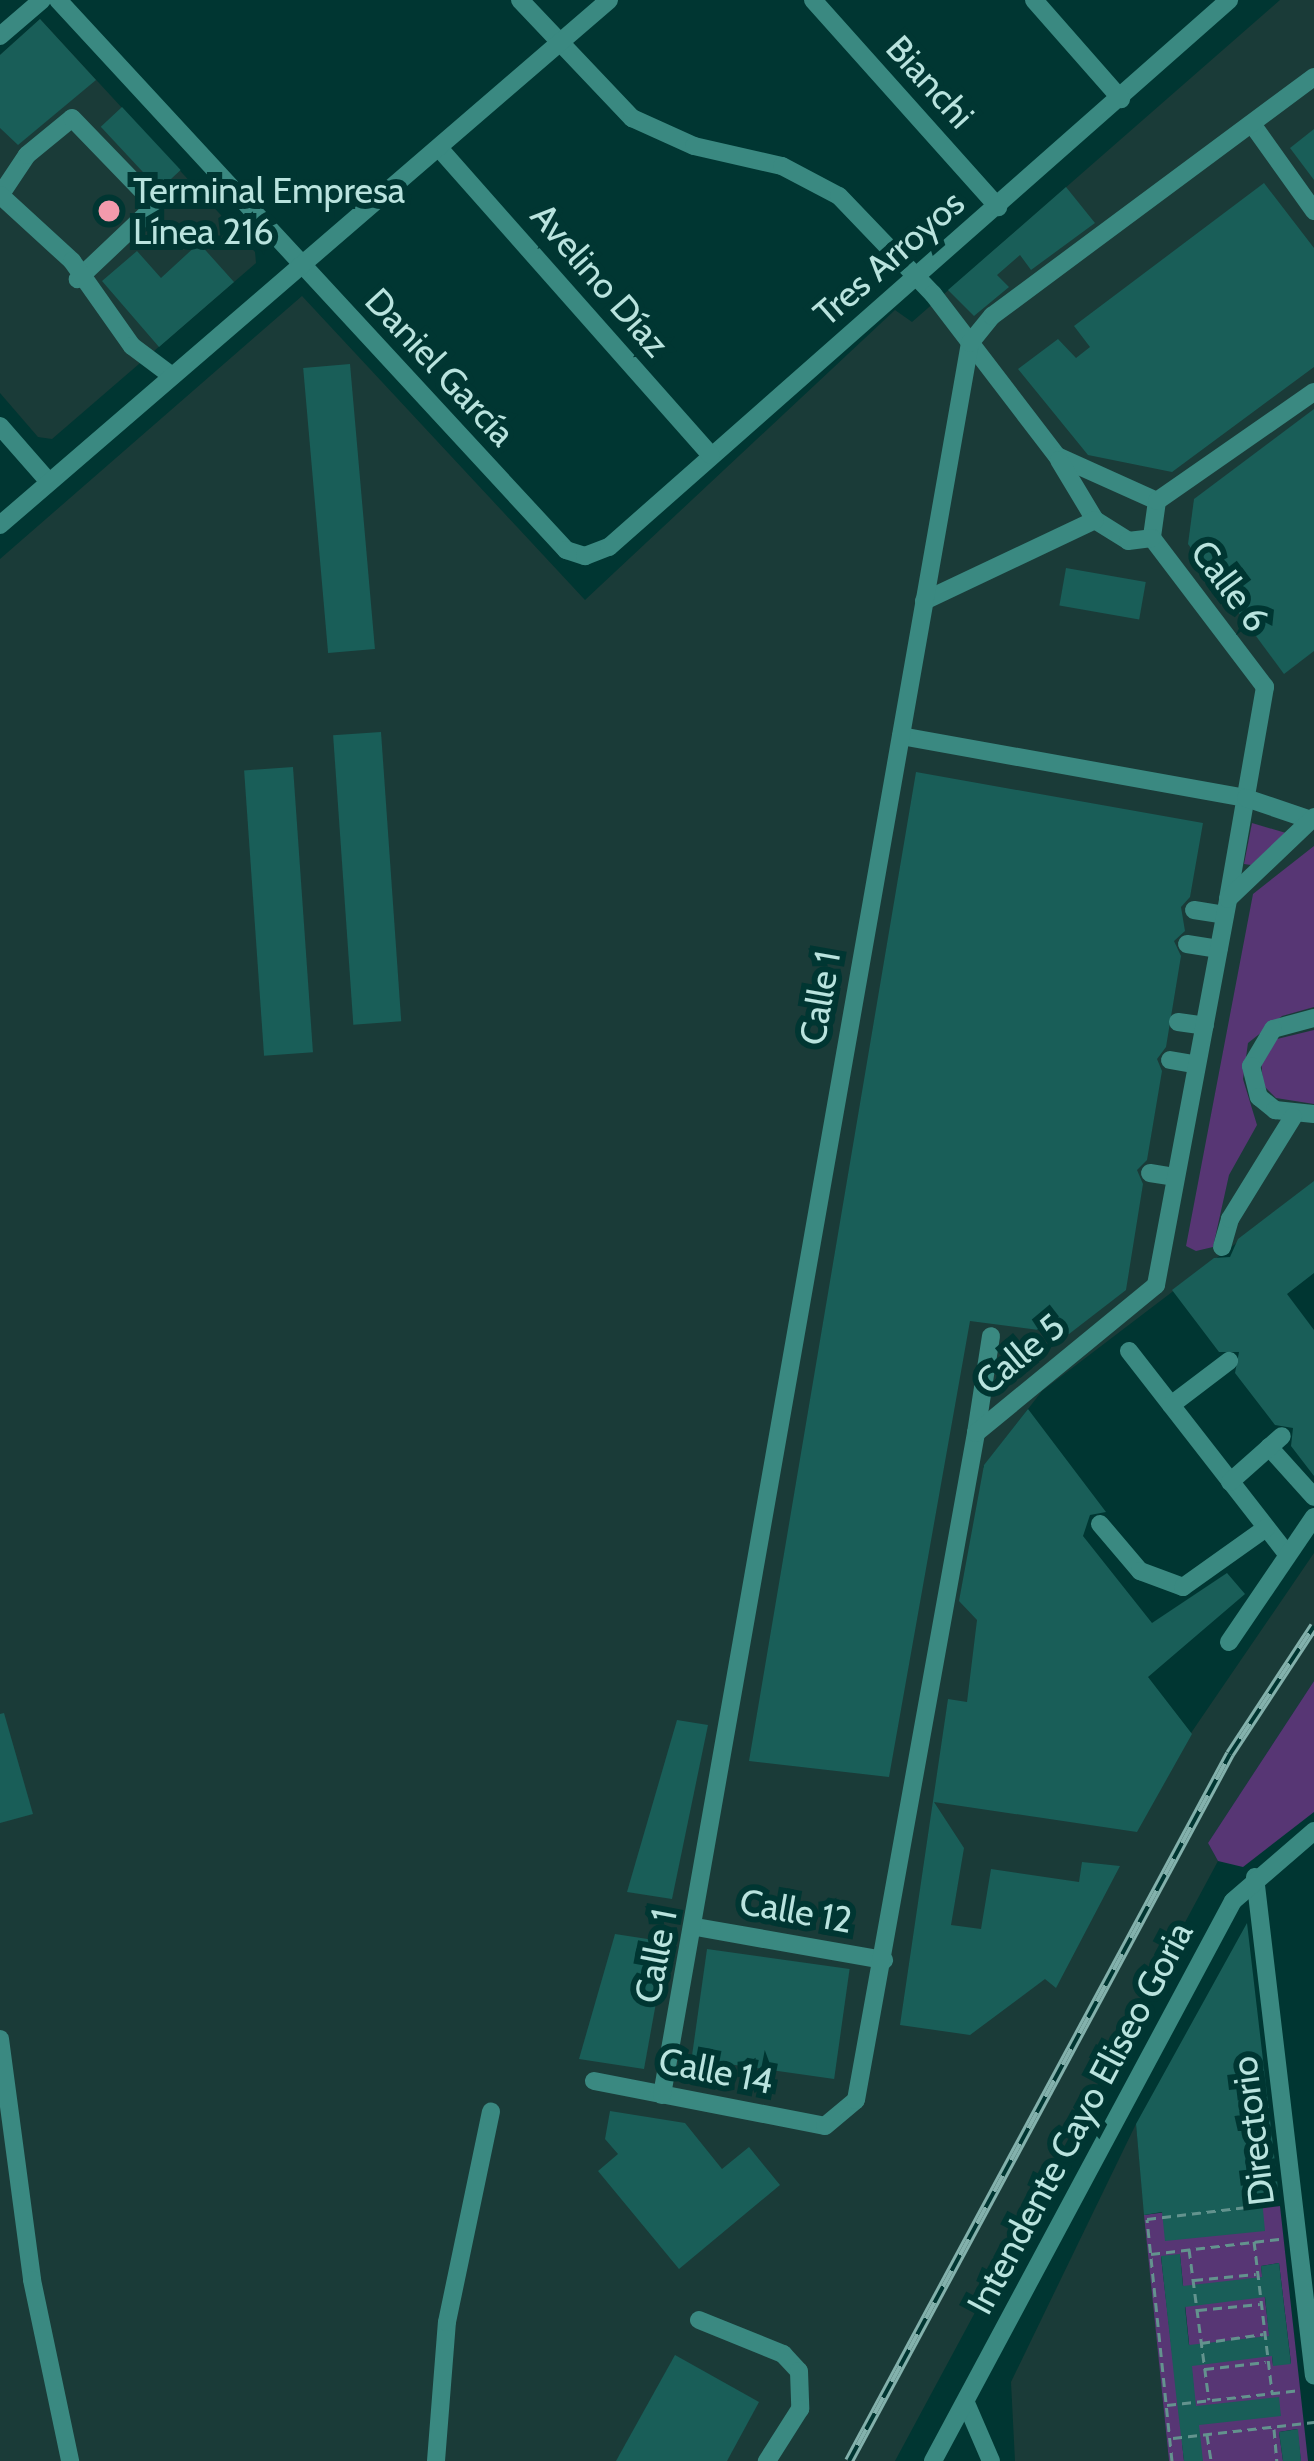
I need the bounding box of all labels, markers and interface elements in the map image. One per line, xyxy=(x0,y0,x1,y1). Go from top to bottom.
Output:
street label: Bianchi xyxy=(877,27,983,137)
place label: Terminal Empresa Línea 216 xyxy=(133,168,405,253)
street label: Tres Arroyos xyxy=(805,181,973,335)
street label: Avelino Díaz xyxy=(522,195,678,365)
marker: Terminal Empresa Línea 216 xyxy=(96,198,122,224)
street label: Daniel García xyxy=(356,279,524,455)
street label: Calle 6 xyxy=(1182,532,1278,640)
street label: Calle 1 xyxy=(791,948,849,1048)
street label: Calle 5 xyxy=(967,1305,1073,1403)
street label: Calle 12 xyxy=(736,1880,856,1942)
street label: Calle 1 xyxy=(626,1905,686,2007)
street label: Intendente Cayo Eliseo Goria xyxy=(958,1915,1202,2321)
street label: Calle 14 xyxy=(655,2039,777,2103)
street label: Directorio xyxy=(1222,2054,1284,2208)

